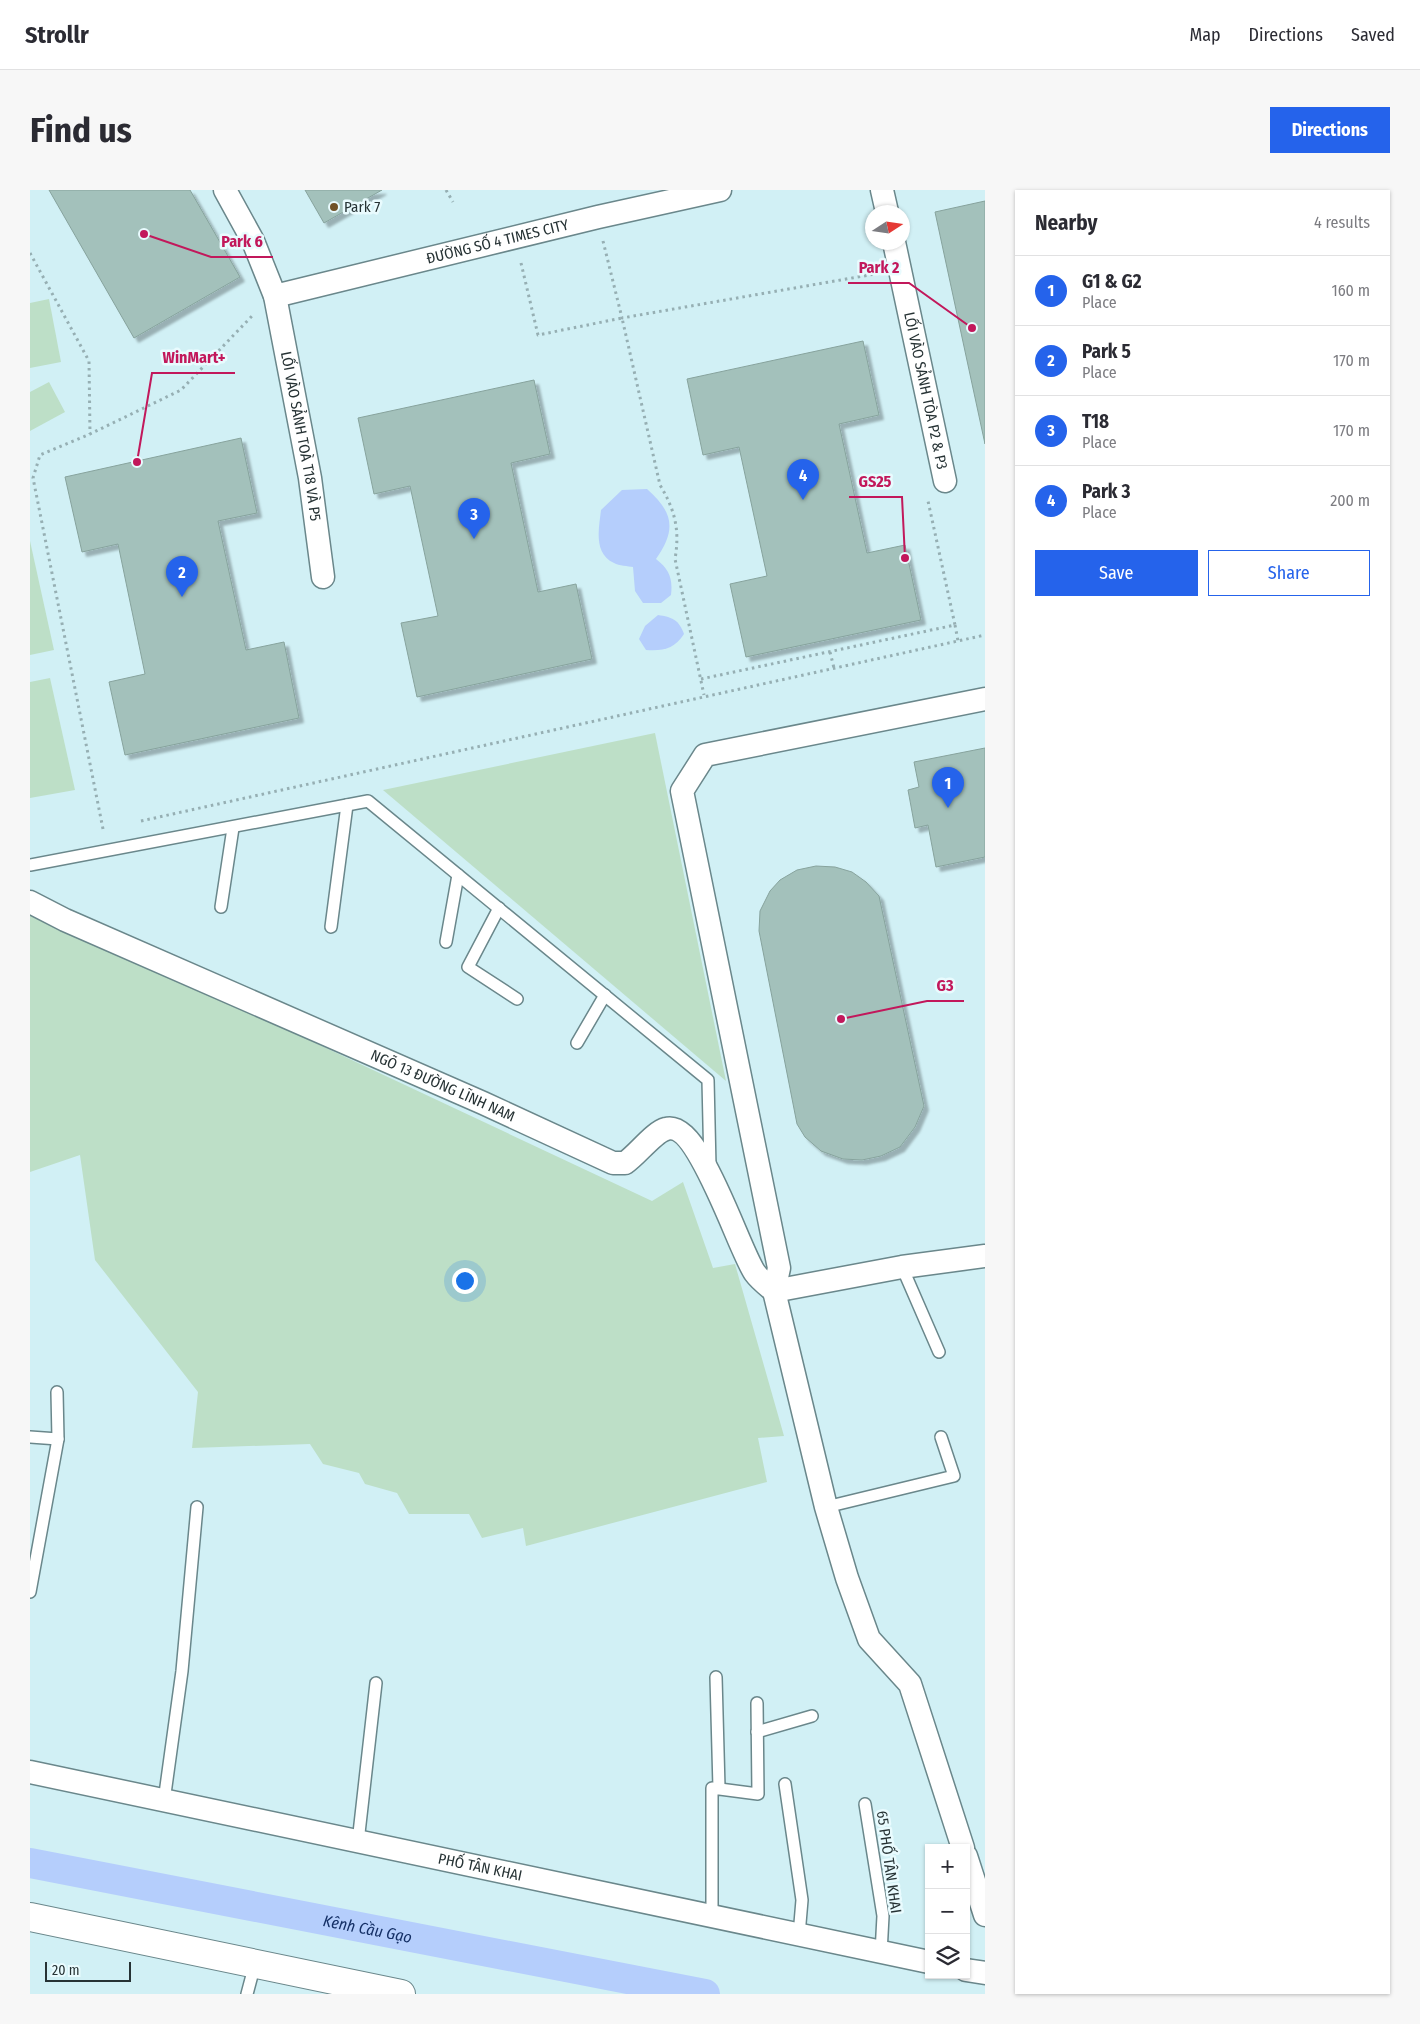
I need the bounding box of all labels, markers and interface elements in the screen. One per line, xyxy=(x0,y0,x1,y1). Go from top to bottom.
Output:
text: Strollr xyxy=(25,21,89,49)
text: Map xyxy=(1189,24,1221,46)
text: Directions xyxy=(1249,24,1323,46)
text: Saved xyxy=(1351,24,1395,46)
button: Directions xyxy=(1270,107,1390,153)
text: Find us xyxy=(30,109,132,151)
place label: Park 7 xyxy=(344,198,380,216)
marker: Park 7 xyxy=(328,201,340,213)
north arrow xyxy=(865,205,910,250)
text: Nearby xyxy=(1035,210,1097,236)
text: 4 results xyxy=(1314,213,1370,232)
street label: ĐƯỜNG SỐ 4 TIMES CITY xyxy=(425,215,571,268)
callout: Park 6 xyxy=(211,226,273,257)
text: Park 6 xyxy=(221,232,263,251)
callout: Park 2 xyxy=(848,252,909,283)
text: Park 2 xyxy=(859,258,900,277)
text: G1 & G2 xyxy=(1082,270,1141,293)
text: 1 xyxy=(1048,281,1054,300)
text: 160 m xyxy=(1331,281,1370,300)
text: Place xyxy=(1082,293,1117,312)
street label: LỐI VÀO SẢNH TÒA P2 & P3 xyxy=(900,310,951,471)
text: Park 5 xyxy=(1082,340,1131,363)
callout: WinMart+ xyxy=(152,342,235,373)
text: WinMart+ xyxy=(163,348,226,367)
street label: LỐI VÀO SẢNH TOÀ T18 VÀ P5 xyxy=(277,350,325,522)
text: 2 xyxy=(1047,351,1055,370)
text: 170 m xyxy=(1333,351,1370,370)
text: Place xyxy=(1082,363,1117,382)
text: T18 xyxy=(1082,410,1109,433)
text: 3 xyxy=(1047,421,1055,440)
text: 170 m xyxy=(1333,421,1370,440)
text: Place xyxy=(1082,433,1117,452)
pin: 4 xyxy=(787,459,819,500)
callout: GS25 xyxy=(849,466,902,497)
text: GS25 xyxy=(859,472,892,491)
text: Park 3 xyxy=(1082,480,1130,503)
text: 4 xyxy=(1047,491,1055,510)
text: 200 m xyxy=(1330,491,1370,510)
pin: 3 xyxy=(458,498,490,539)
text: Place xyxy=(1082,503,1117,522)
button: Save xyxy=(1035,550,1198,596)
button: Share xyxy=(1208,550,1370,596)
pin: 2 xyxy=(166,556,198,597)
pin: 1 xyxy=(932,767,964,808)
callout: G3 xyxy=(927,970,964,1001)
text: G3 xyxy=(936,976,954,995)
street label: NGÕ 13 ĐƯỜNG LĨNH NAM xyxy=(368,1046,518,1126)
your location xyxy=(452,1268,478,1294)
street label: 65 PHỐ TÂN KHAI xyxy=(873,1809,907,1914)
map controls xyxy=(925,1844,970,1979)
button: + xyxy=(925,1844,970,1889)
street label: PHỐ TÂN KHAI xyxy=(436,1849,524,1885)
button: − xyxy=(925,1889,970,1934)
water label: Kênh Cầu Gạo xyxy=(322,1911,414,1946)
button: layers xyxy=(925,1934,970,1979)
scale bar xyxy=(45,1959,131,1982)
text: 20 m xyxy=(52,1962,80,1979)

